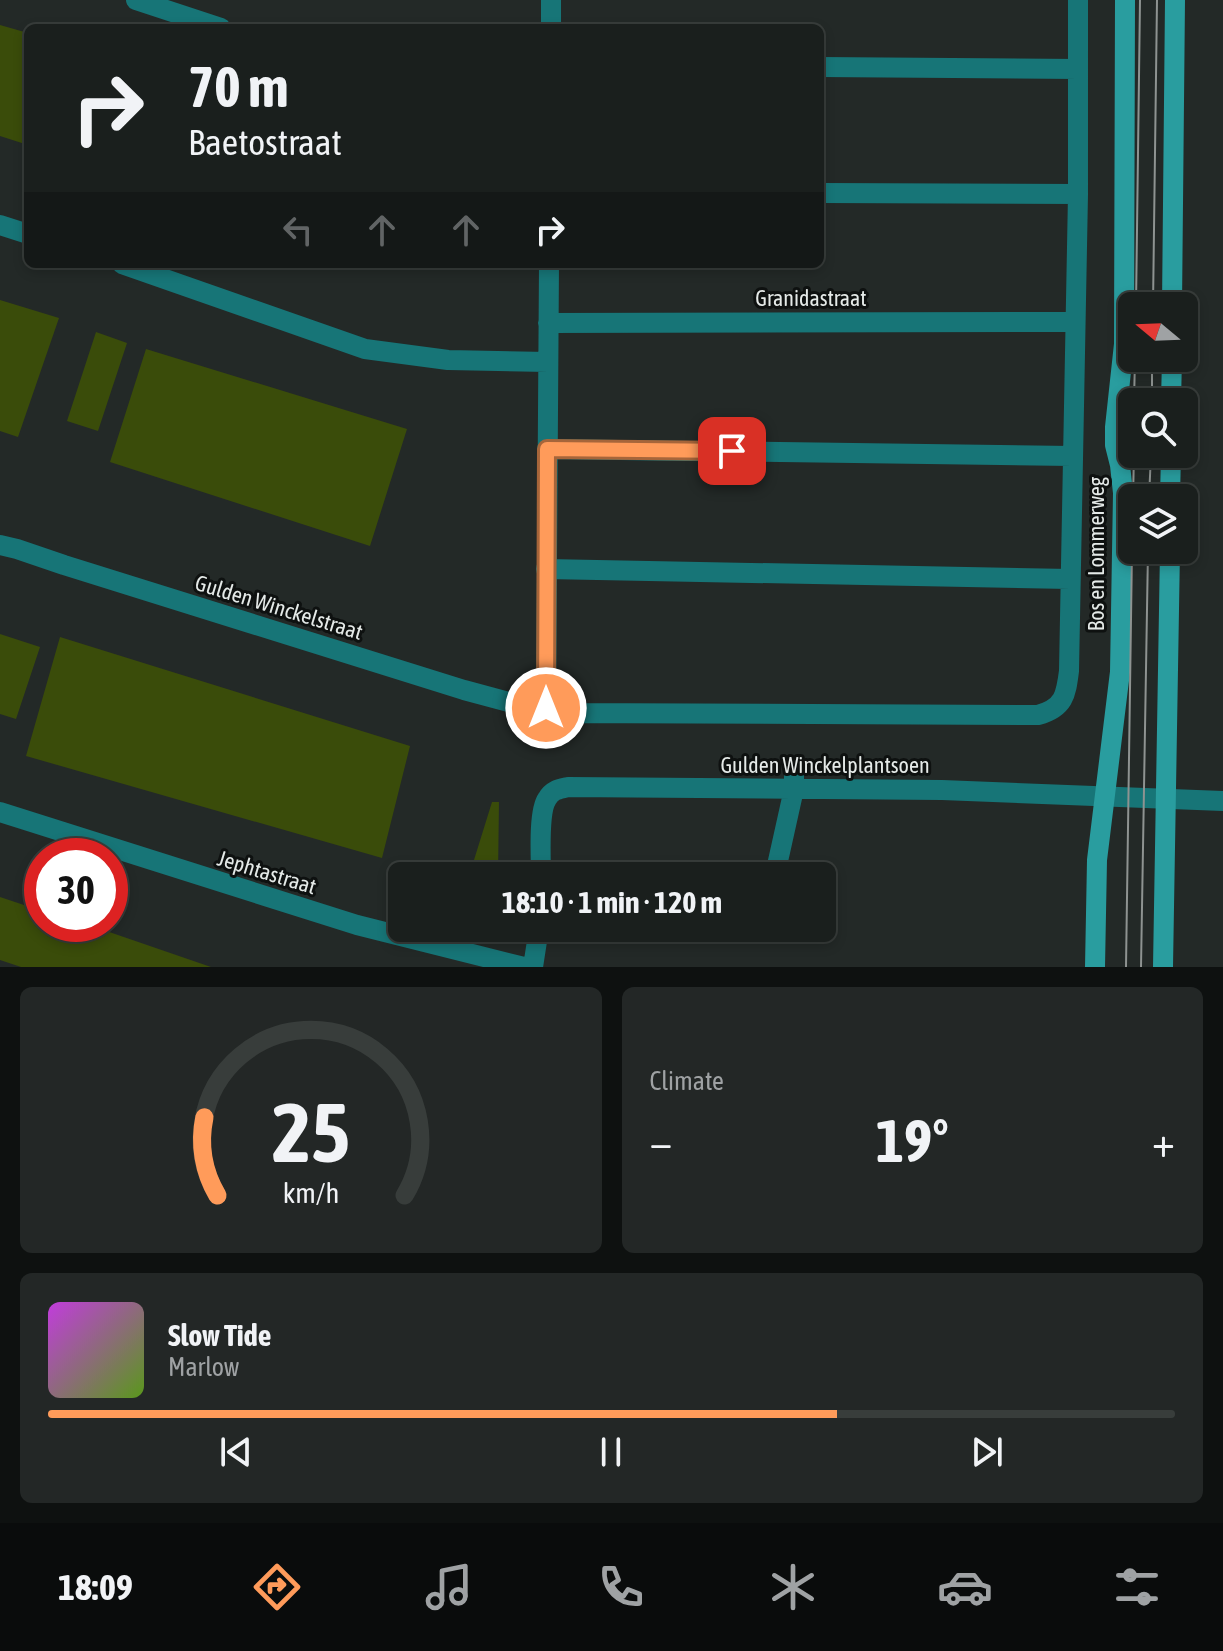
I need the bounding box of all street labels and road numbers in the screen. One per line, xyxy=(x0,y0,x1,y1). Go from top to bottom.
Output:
street label: Granidastraat xyxy=(755,285,867,311)
street label: Bos en Lommerweg xyxy=(1083,476,1109,631)
street label: Gulden Winckelstraat xyxy=(192,569,366,645)
street label: Gulden Winckelplantsoen xyxy=(720,752,930,778)
street label: Jephtastraat xyxy=(215,845,319,899)

